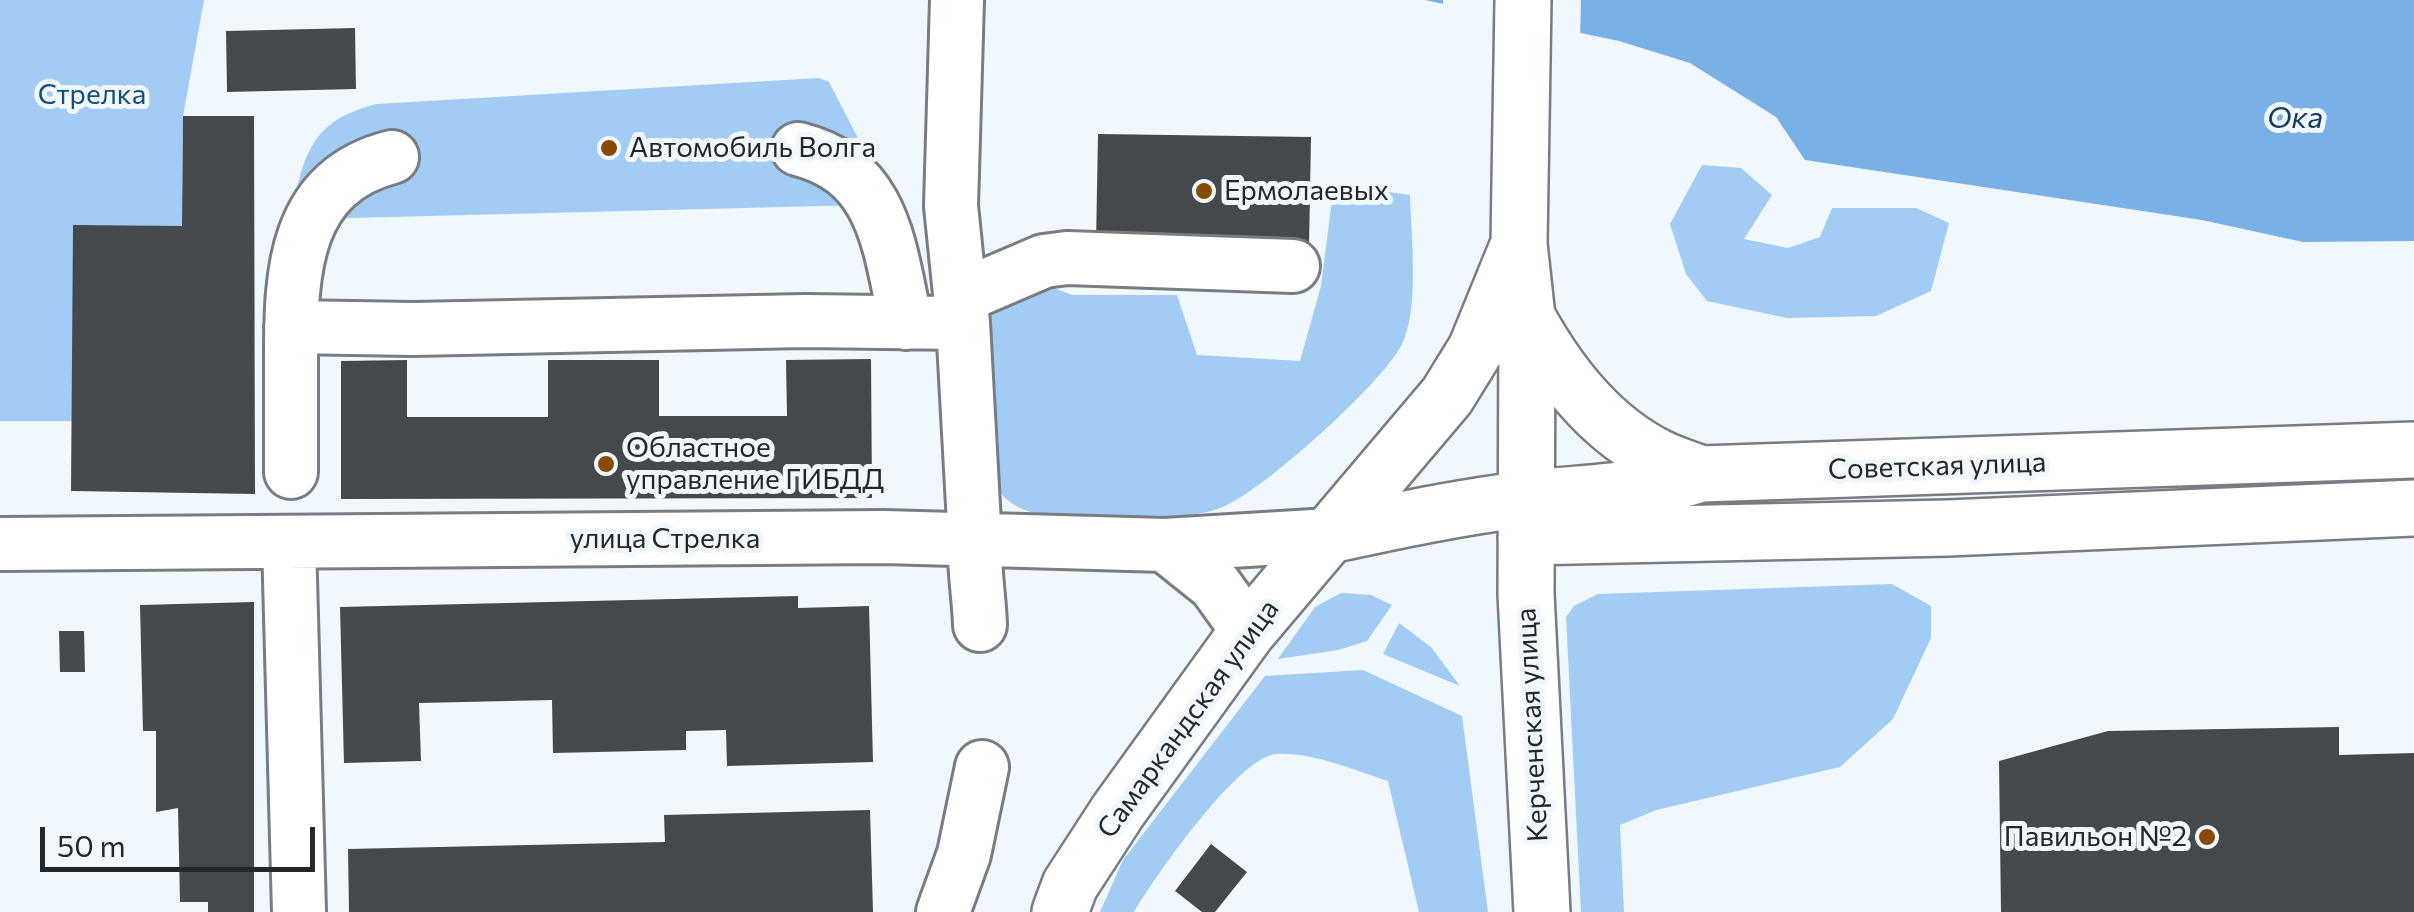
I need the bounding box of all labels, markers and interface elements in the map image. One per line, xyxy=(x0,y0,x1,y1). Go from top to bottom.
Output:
park label: Стрелка xyxy=(38,78,146,112)
water label: Ока xyxy=(2267,100,2323,136)
place label: Автомобиль Волга xyxy=(629,131,876,165)
marker: Автомобиль Волга xyxy=(598,137,620,159)
place label: Ермолаевых xyxy=(1224,174,1389,208)
marker: Ермолаевых xyxy=(1193,180,1215,202)
place label: Областное управление ГИБДД xyxy=(626,431,884,497)
street label: Советская улица xyxy=(1827,445,2047,487)
marker: Областное управление ГИБДД xyxy=(595,453,617,475)
street label: улица Стрелка xyxy=(570,522,760,556)
street label: Самаркандская улица xyxy=(1090,593,1286,845)
street label: Керченская улица xyxy=(1509,607,1555,843)
scale bar xyxy=(45,807,320,869)
place label: Павильон №2 xyxy=(2004,820,2187,854)
text: 50 m xyxy=(57,826,126,863)
marker: Павильон №2 xyxy=(2196,826,2218,848)

